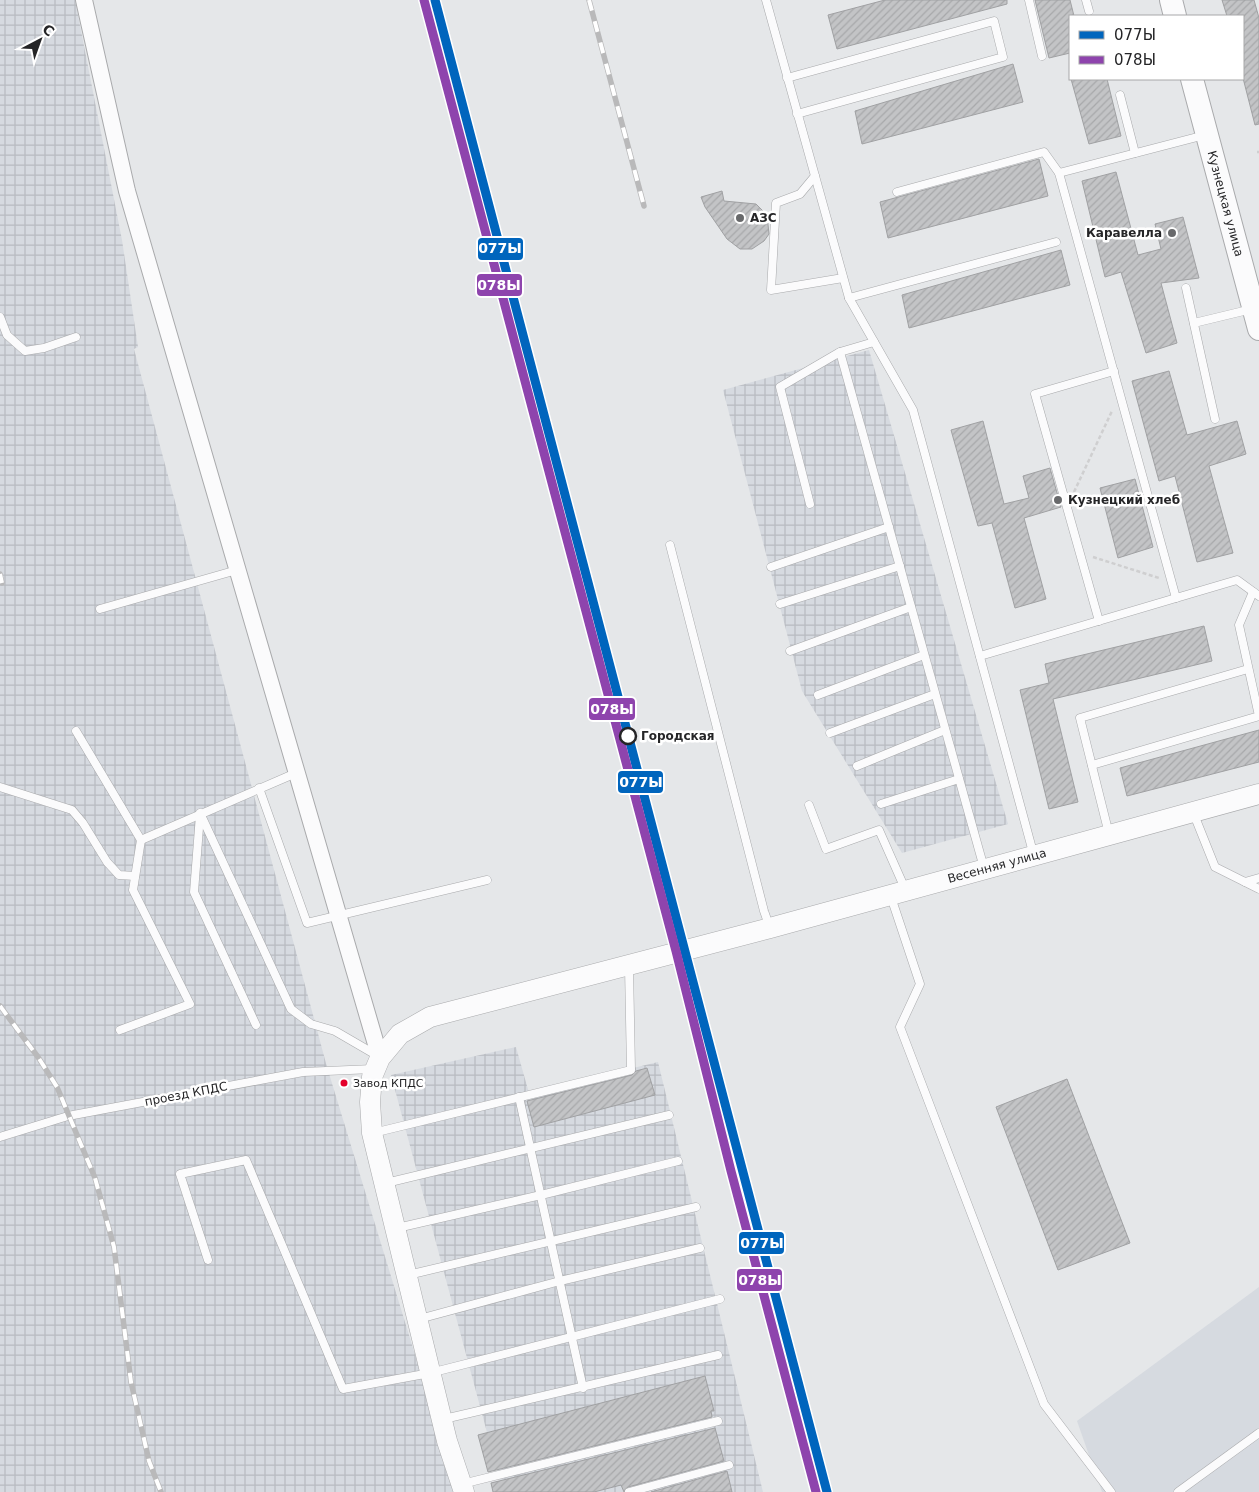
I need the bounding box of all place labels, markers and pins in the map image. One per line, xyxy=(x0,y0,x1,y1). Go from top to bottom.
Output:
place label: АЗС xyxy=(750,211,777,225)
marker: АЗС xyxy=(734,212,746,224)
place label: Каравелла xyxy=(1086,226,1162,240)
marker: Каравелла xyxy=(1166,227,1178,239)
place label: Кузнецкий хлеб xyxy=(1068,493,1180,507)
marker: Кузнецкий хлеб xyxy=(1052,494,1064,506)
marker: Городская xyxy=(619,727,637,745)
place label: Городская xyxy=(641,729,714,743)
place label: Завод КПДС xyxy=(353,1077,424,1090)
marker: Завод КПДС xyxy=(339,1078,349,1088)

